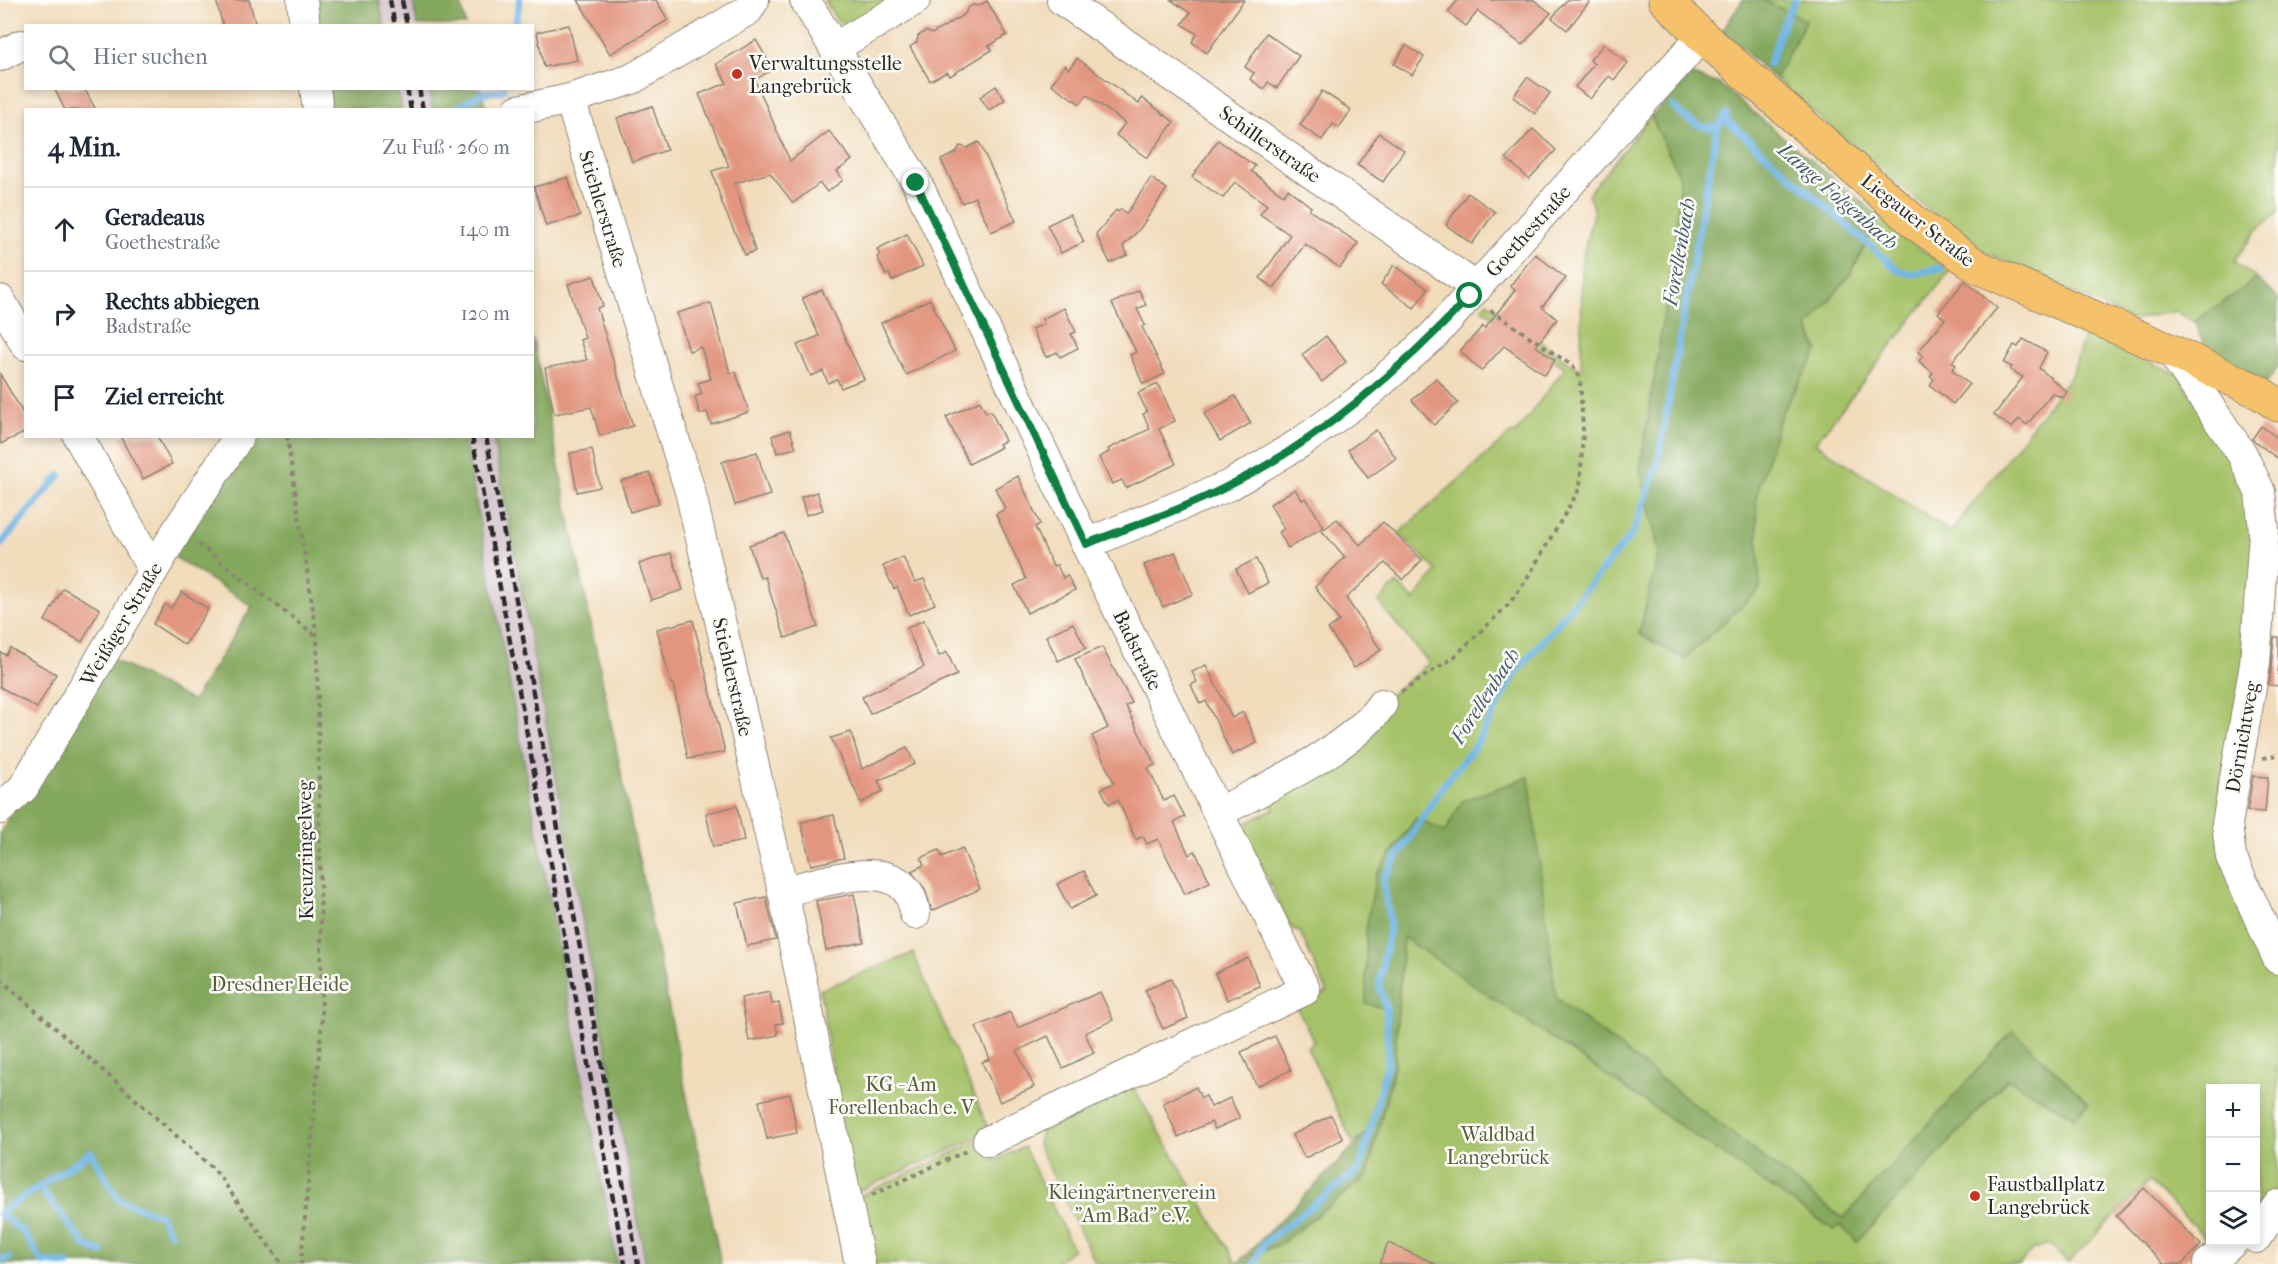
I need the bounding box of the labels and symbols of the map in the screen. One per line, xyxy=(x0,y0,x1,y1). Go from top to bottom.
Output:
place label: Verwaltungsstelle Langebrück xyxy=(748,52,902,98)
marker: Verwaltungsstelle Langebrück xyxy=(730,67,744,81)
street label: Schillerstraße xyxy=(1215,101,1325,188)
water label: Lange Folgenbach xyxy=(1772,136,1903,255)
street label: Stiehlerstraße xyxy=(574,148,631,271)
route end xyxy=(902,169,928,195)
street label: Liegauer Straße xyxy=(1856,169,1979,272)
street label: Goethestraße xyxy=(1481,181,1576,282)
water label: Forellenbach xyxy=(1658,196,1700,309)
route start xyxy=(1456,282,1482,308)
street label: Weißiger Straße xyxy=(75,558,167,691)
street label: Badstraße xyxy=(1108,606,1167,694)
street label: Stiehlerstraße xyxy=(708,615,757,739)
water label: Forellenbach xyxy=(1445,644,1525,749)
street label: Dörnichtweg xyxy=(2221,679,2264,795)
street label: Kreuzringelweg xyxy=(293,780,318,920)
park label: Dresdner Heide xyxy=(211,973,349,996)
park label: KG - Am Forellenbach e. V xyxy=(828,1073,975,1119)
park label: Waldbad Langebrück xyxy=(1447,1123,1550,1169)
place label: Faustballplatz Langebrück xyxy=(1987,1173,2105,1219)
park label: Kleingärtnerverein "Am Bad" e.V. xyxy=(1048,1181,1217,1227)
marker: Faustballplatz Langebrück xyxy=(1968,1189,1982,1203)

